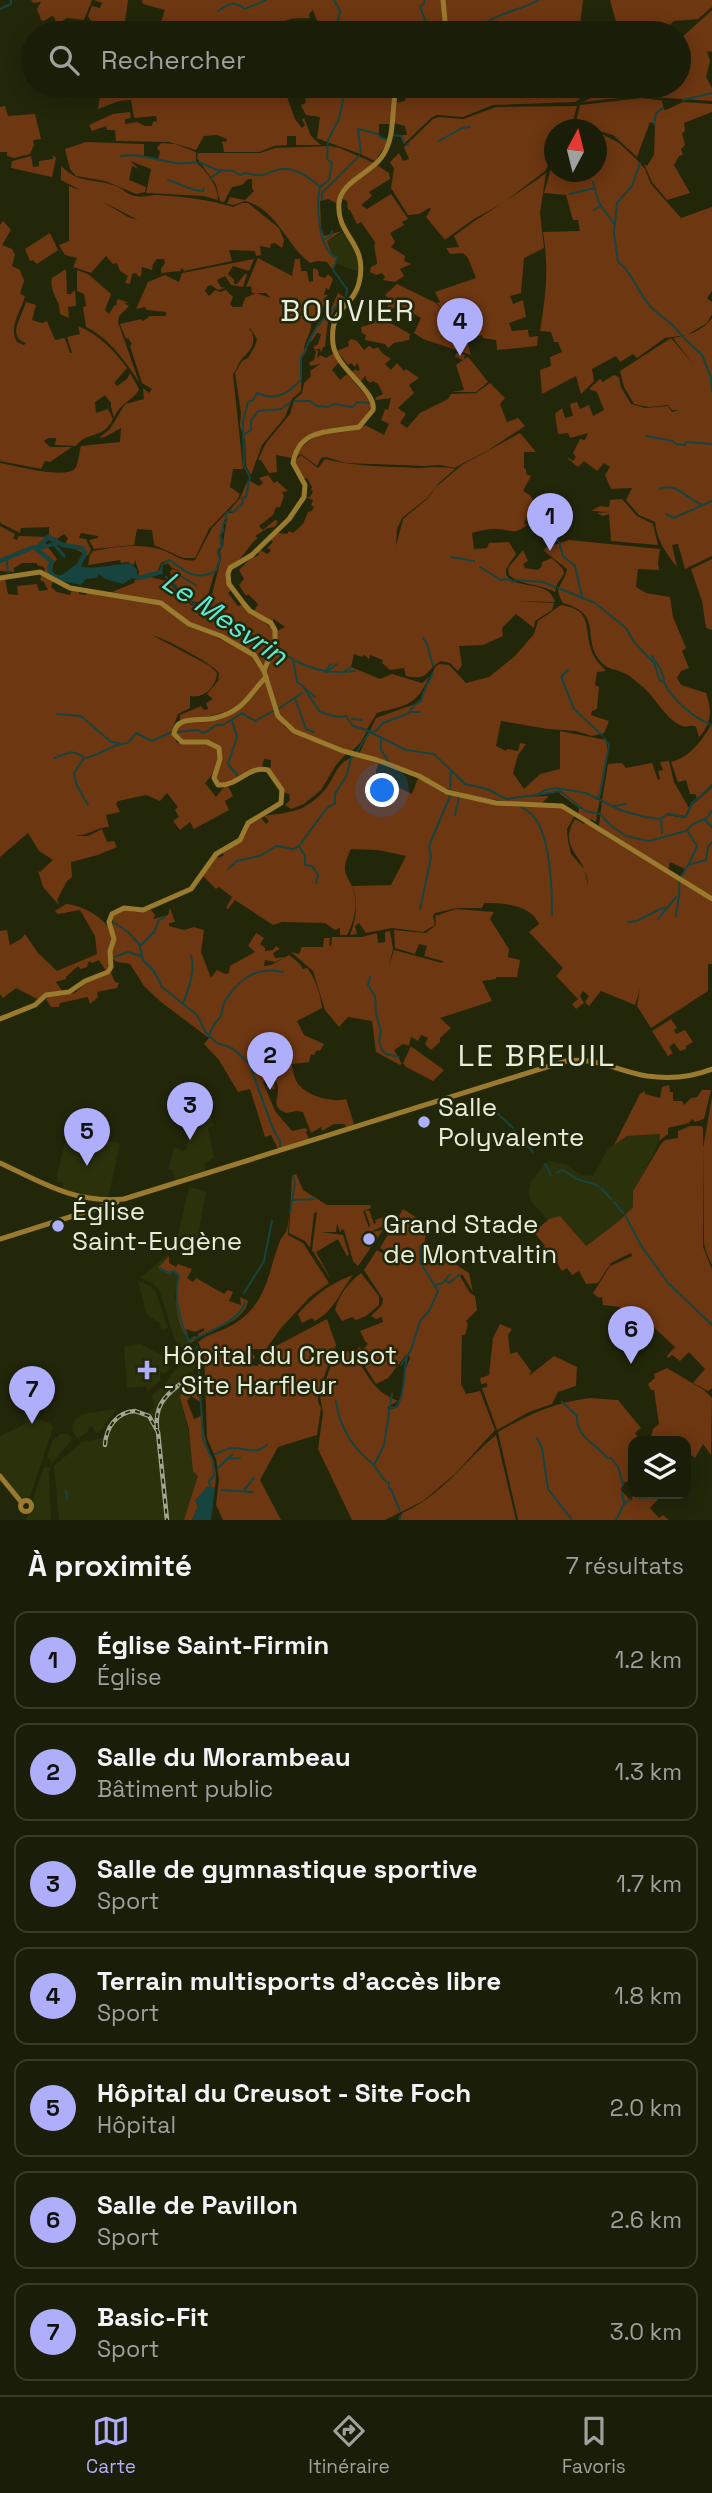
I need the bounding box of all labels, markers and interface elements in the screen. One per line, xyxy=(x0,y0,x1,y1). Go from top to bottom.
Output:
search box xyxy=(21,21,691,98)
icon: search xyxy=(45,41,83,79)
text: Rechercher xyxy=(101,43,246,77)
north arrow xyxy=(544,119,607,182)
district label: BOUVIER xyxy=(280,291,416,330)
pin: 4 xyxy=(437,298,483,356)
pin: 1 xyxy=(527,493,573,551)
water label: Le Mesvrin xyxy=(155,563,295,674)
your location xyxy=(365,773,399,807)
pin: 2 xyxy=(247,1032,293,1090)
district label: LE BREUIL xyxy=(458,1036,616,1075)
pin: 3 xyxy=(167,1082,213,1140)
place label: Salle Polyvalente xyxy=(438,1090,584,1154)
pin: 5 xyxy=(64,1108,110,1166)
marker: Salle Polyvalente xyxy=(416,1114,432,1130)
place label: Église Saint-Eugène xyxy=(72,1194,242,1258)
place label: Grand Stade de Montvaltin xyxy=(383,1207,557,1271)
marker: Église Saint-Eugène xyxy=(50,1218,66,1234)
marker: Grand Stade de Montvaltin xyxy=(361,1231,377,1247)
pin: 6 xyxy=(608,1306,654,1364)
place label: Hôpital du Creusot - Site Harfleur xyxy=(163,1338,397,1402)
marker: Hôpital du Creusot - Site Harfleur xyxy=(137,1360,157,1380)
pin: 7 xyxy=(9,1366,55,1424)
map controls xyxy=(628,1436,691,1499)
button: layers xyxy=(628,1436,691,1499)
text: À proximité xyxy=(28,1546,192,1585)
text: 7 résultats xyxy=(566,1551,684,1581)
text: Église Saint-Firmin xyxy=(97,1628,329,1662)
text: 1 xyxy=(48,1645,58,1675)
text: 1.2 km xyxy=(615,1645,682,1675)
text: Église xyxy=(97,1662,162,1692)
text: Salle du Morambeau xyxy=(97,1740,351,1774)
text: 2 xyxy=(46,1757,60,1787)
text: 1.3 km xyxy=(615,1757,682,1787)
text: Bâtiment public xyxy=(97,1774,273,1804)
text: Salle de gymnastique sportive xyxy=(97,1852,478,1886)
text: 3 xyxy=(46,1869,60,1899)
text: 1.7 km xyxy=(616,1869,682,1899)
text: Sport xyxy=(97,1886,159,1916)
text: Terrain multisports d'accès libre xyxy=(97,1964,501,1998)
text: 4 xyxy=(46,1981,60,2011)
text: 1.8 km xyxy=(614,1981,682,2011)
text: Sport xyxy=(97,1998,159,2028)
text: Hôpital du Creusot - Site Foch xyxy=(97,2076,471,2110)
text: 5 xyxy=(46,2093,60,2123)
text: 2.0 km xyxy=(610,2093,682,2123)
text: Hôpital xyxy=(97,2110,176,2140)
text: Salle de Pavillon xyxy=(97,2188,298,2222)
text: 6 xyxy=(46,2205,60,2235)
text: 2.6 km xyxy=(610,2205,682,2235)
text: Sport xyxy=(97,2222,159,2252)
text: Basic-Fit xyxy=(97,2300,209,2334)
text: 7 xyxy=(47,2317,59,2347)
text: 3.0 km xyxy=(610,2317,682,2347)
text: Sport xyxy=(97,2334,159,2364)
tab: Carte xyxy=(86,2412,136,2479)
tab: Itinéraire xyxy=(308,2412,390,2479)
tab: Favoris xyxy=(562,2412,626,2479)

